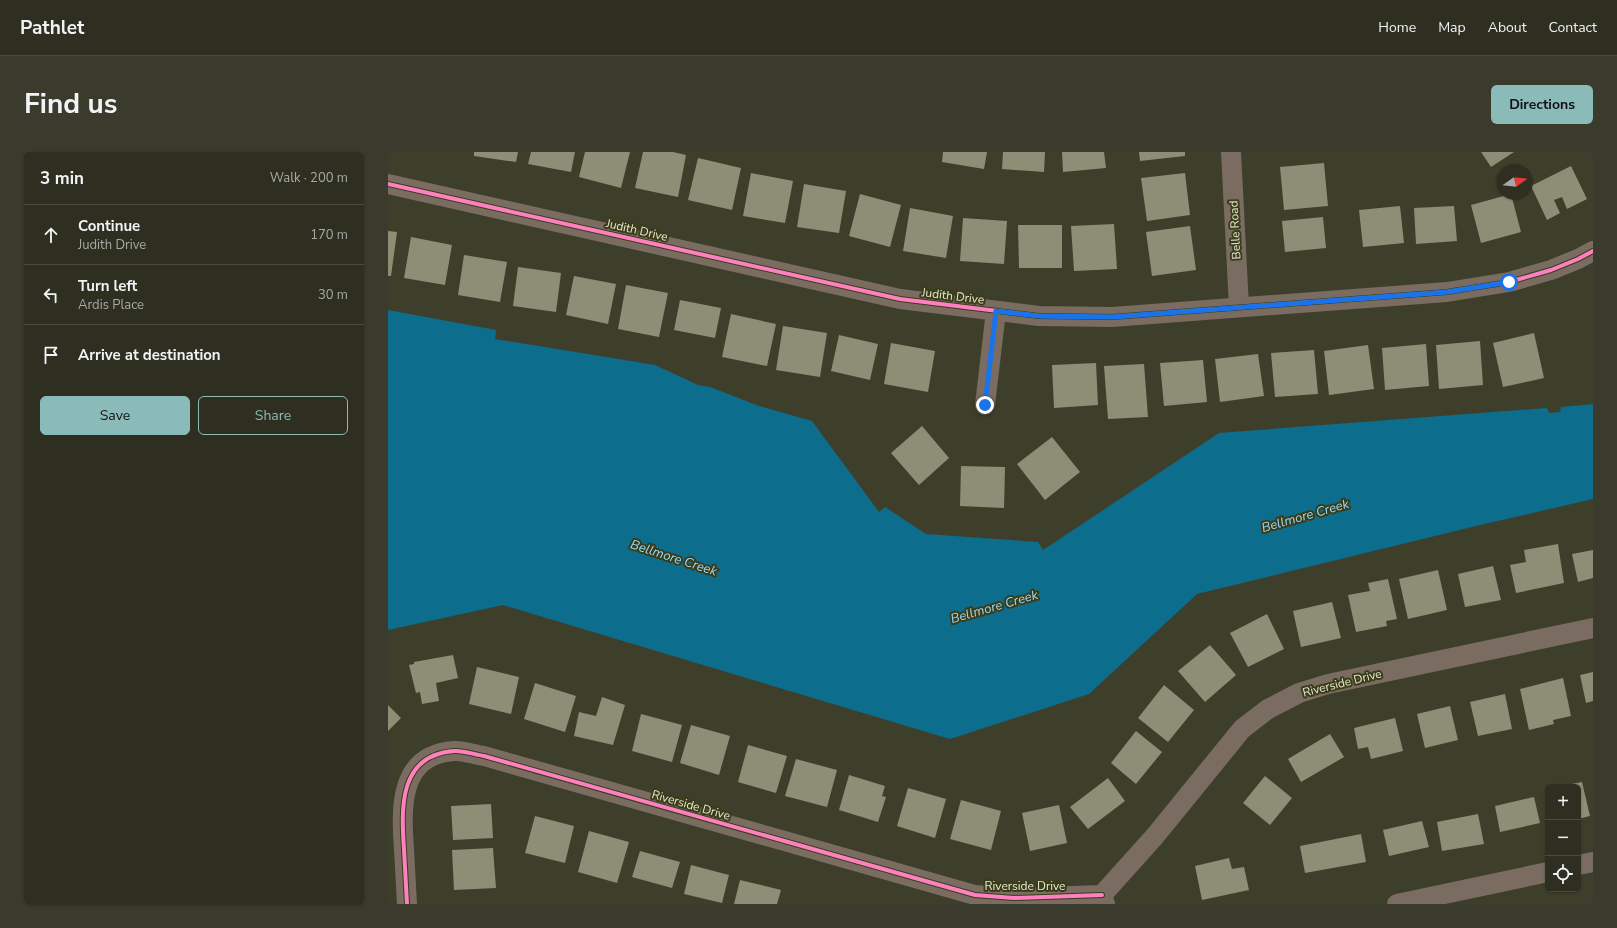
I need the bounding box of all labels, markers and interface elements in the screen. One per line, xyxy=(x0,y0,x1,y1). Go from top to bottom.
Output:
text: Pathlet xyxy=(20,15,84,41)
text: Home xyxy=(1378,18,1416,37)
text: Map xyxy=(1438,18,1466,37)
text: About xyxy=(1488,18,1527,37)
text: Contact xyxy=(1549,18,1597,37)
text: Find us xyxy=(24,85,118,123)
button: Directions xyxy=(1491,85,1593,124)
north arrow xyxy=(1497,164,1533,200)
text: 3 min xyxy=(40,167,84,190)
text: Walk · 200 m xyxy=(270,169,348,187)
street label: Belle Road xyxy=(1225,200,1245,260)
street label: Judith Drive xyxy=(604,215,669,245)
text: Continue xyxy=(78,216,140,236)
icon: ahead xyxy=(40,224,62,246)
text: 170 m xyxy=(310,226,348,244)
text: Judith Drive xyxy=(78,236,146,254)
route start xyxy=(1500,273,1518,291)
text: Turn left xyxy=(78,276,137,296)
icon: left xyxy=(40,284,62,306)
street label: Judith Drive xyxy=(920,284,985,308)
text: 30 m xyxy=(318,286,348,304)
text: Ardis Place xyxy=(78,296,144,314)
icon: arrive xyxy=(40,344,62,366)
text: Arrive at destination xyxy=(78,345,221,365)
button: Save xyxy=(40,396,190,435)
button: Share xyxy=(198,396,348,435)
route end xyxy=(976,396,994,414)
water label: Bellmore Creek xyxy=(1259,495,1352,537)
water label: Bellmore Creek xyxy=(628,535,720,581)
water label: Bellmore Creek xyxy=(948,586,1041,628)
street label: Riverside Drive xyxy=(1301,665,1383,701)
map controls xyxy=(1545,784,1581,892)
button: + xyxy=(1545,784,1581,820)
street label: Riverside Drive xyxy=(650,786,732,824)
button: − xyxy=(1545,820,1581,856)
button: locate xyxy=(1545,856,1581,892)
street label: Riverside Drive xyxy=(984,878,1066,894)

